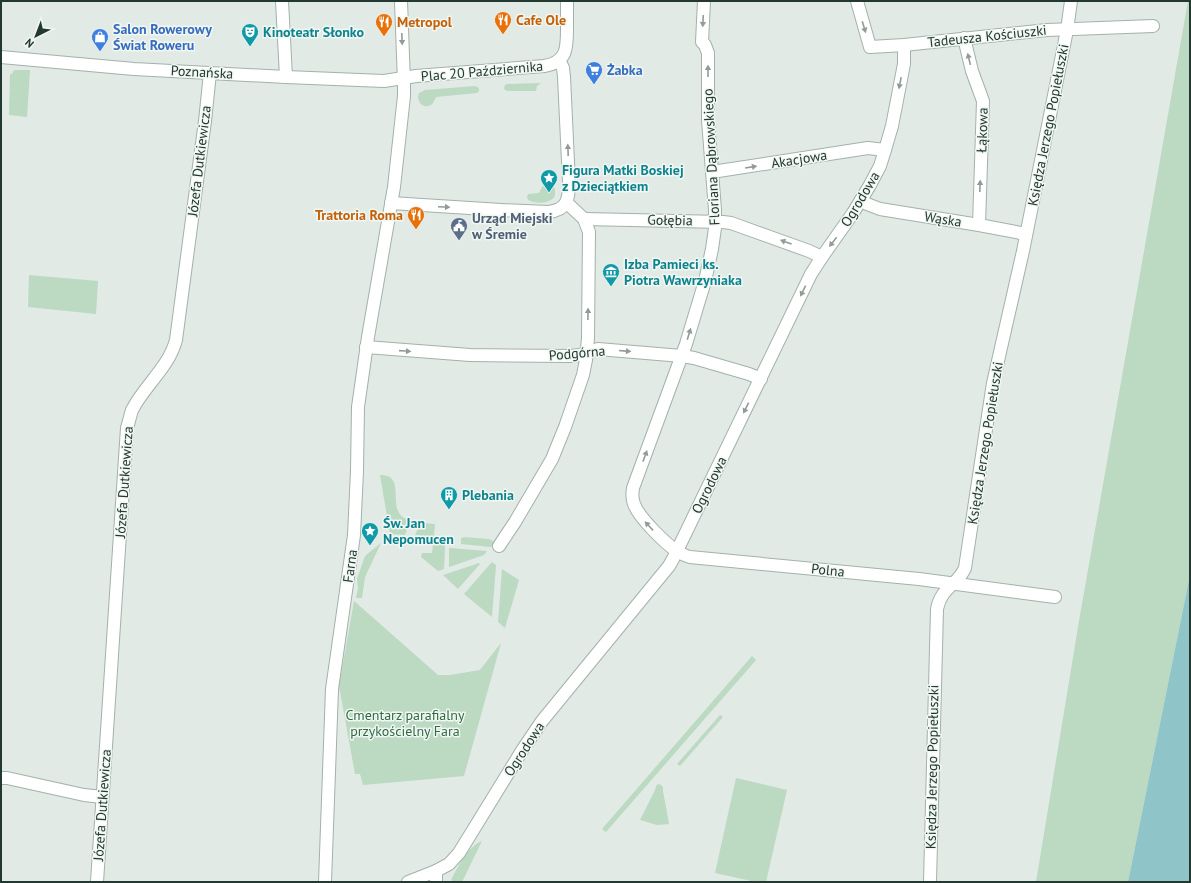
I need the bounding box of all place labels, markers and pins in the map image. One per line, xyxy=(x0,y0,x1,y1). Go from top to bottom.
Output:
restaurant icon: Cafe Ole xyxy=(493,10,513,35)
place label: Cafe Ole xyxy=(516,11,566,29)
restaurant icon: Metropol xyxy=(374,12,394,37)
place label: Metropol xyxy=(397,13,453,31)
place label: Salon Rowerowy Świat Roweru xyxy=(113,20,212,54)
theatre icon: Kinoteatr Słonko xyxy=(240,22,260,47)
place label: Kinoteatr Słonko xyxy=(263,23,365,41)
shop icon: Salon Rowerowy Świat Roweru xyxy=(90,27,110,52)
supermarket icon: Żabka xyxy=(584,60,604,85)
place label: Żabka xyxy=(607,61,643,79)
place label: Figura Matki Boskiej z Dzieciątkiem xyxy=(562,161,684,195)
place icon: Figura Matki Boskiej z Dzieciątkiem xyxy=(539,168,559,193)
restaurant icon: Trattoria Roma xyxy=(406,205,426,230)
place label: Trattoria Roma xyxy=(315,206,403,224)
place label: Urząd Miejski w Śremie xyxy=(471,209,553,243)
public building icon: Urząd Miejski w Śremie xyxy=(449,216,469,241)
place label: Izba Pamieci ks. Piotra Wawrzyniaka xyxy=(624,255,742,289)
museum icon: Izba Pamieci ks. Piotra Wawrzyniaka xyxy=(601,262,621,287)
building icon: Plebania xyxy=(439,485,459,510)
place label: Plebania xyxy=(462,486,514,504)
place label: Św. Jan Nepomucen xyxy=(383,514,454,548)
place icon: Św. Jan Nepomucen xyxy=(360,521,380,546)

